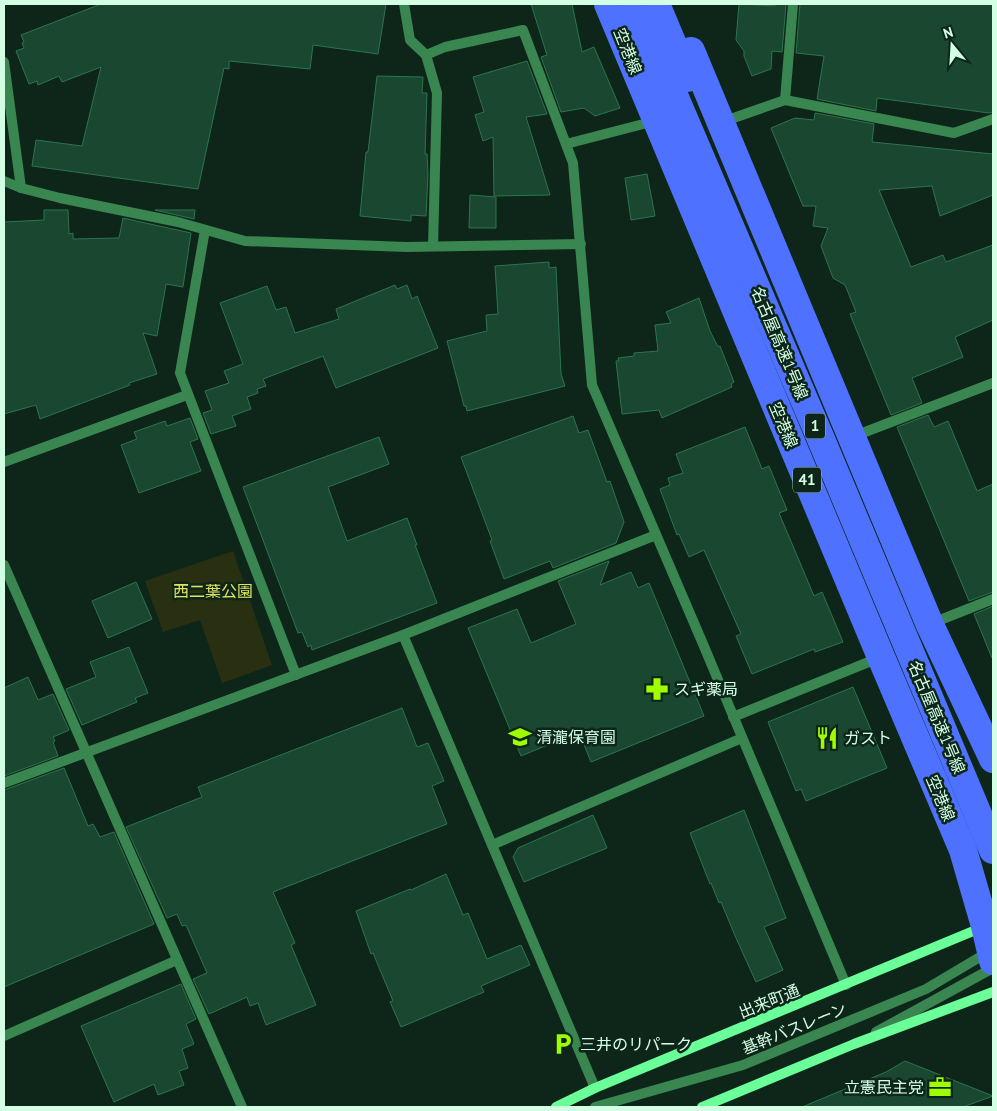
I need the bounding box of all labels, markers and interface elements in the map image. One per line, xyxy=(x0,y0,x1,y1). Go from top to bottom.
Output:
north arrow xyxy=(927,20,977,70)
text: N xyxy=(941,23,955,43)
street label: 空港線 xyxy=(610,25,646,77)
street label: 名古屋高速1号線 xyxy=(747,284,813,402)
street label: 空港線 xyxy=(765,399,803,451)
road number: 1 xyxy=(805,414,825,438)
road number: 41 xyxy=(793,468,821,492)
park label: 西二葉公園 xyxy=(173,581,253,601)
street label: 名古屋高速1号線 xyxy=(904,658,970,776)
pharmacy icon: スギ薬局 xyxy=(644,676,670,702)
place label: スギ薬局 xyxy=(674,679,738,699)
school or university icon: 清瀧保育園 xyxy=(507,724,533,750)
restaurant icon: ガスト xyxy=(814,725,840,751)
place label: 清瀧保育園 xyxy=(536,727,616,747)
place label: ガスト xyxy=(844,728,892,748)
street label: 空港線 xyxy=(922,772,960,824)
street label: 出来町通 xyxy=(736,980,802,1022)
street label: 基幹バスレーン xyxy=(739,998,849,1058)
parking icon: 三井のリパーク xyxy=(550,1031,576,1057)
place label: 三井のリパーク xyxy=(580,1034,692,1054)
office icon: 立憲民主党 xyxy=(927,1074,953,1100)
place label: 立憲民主党 xyxy=(844,1077,924,1097)

